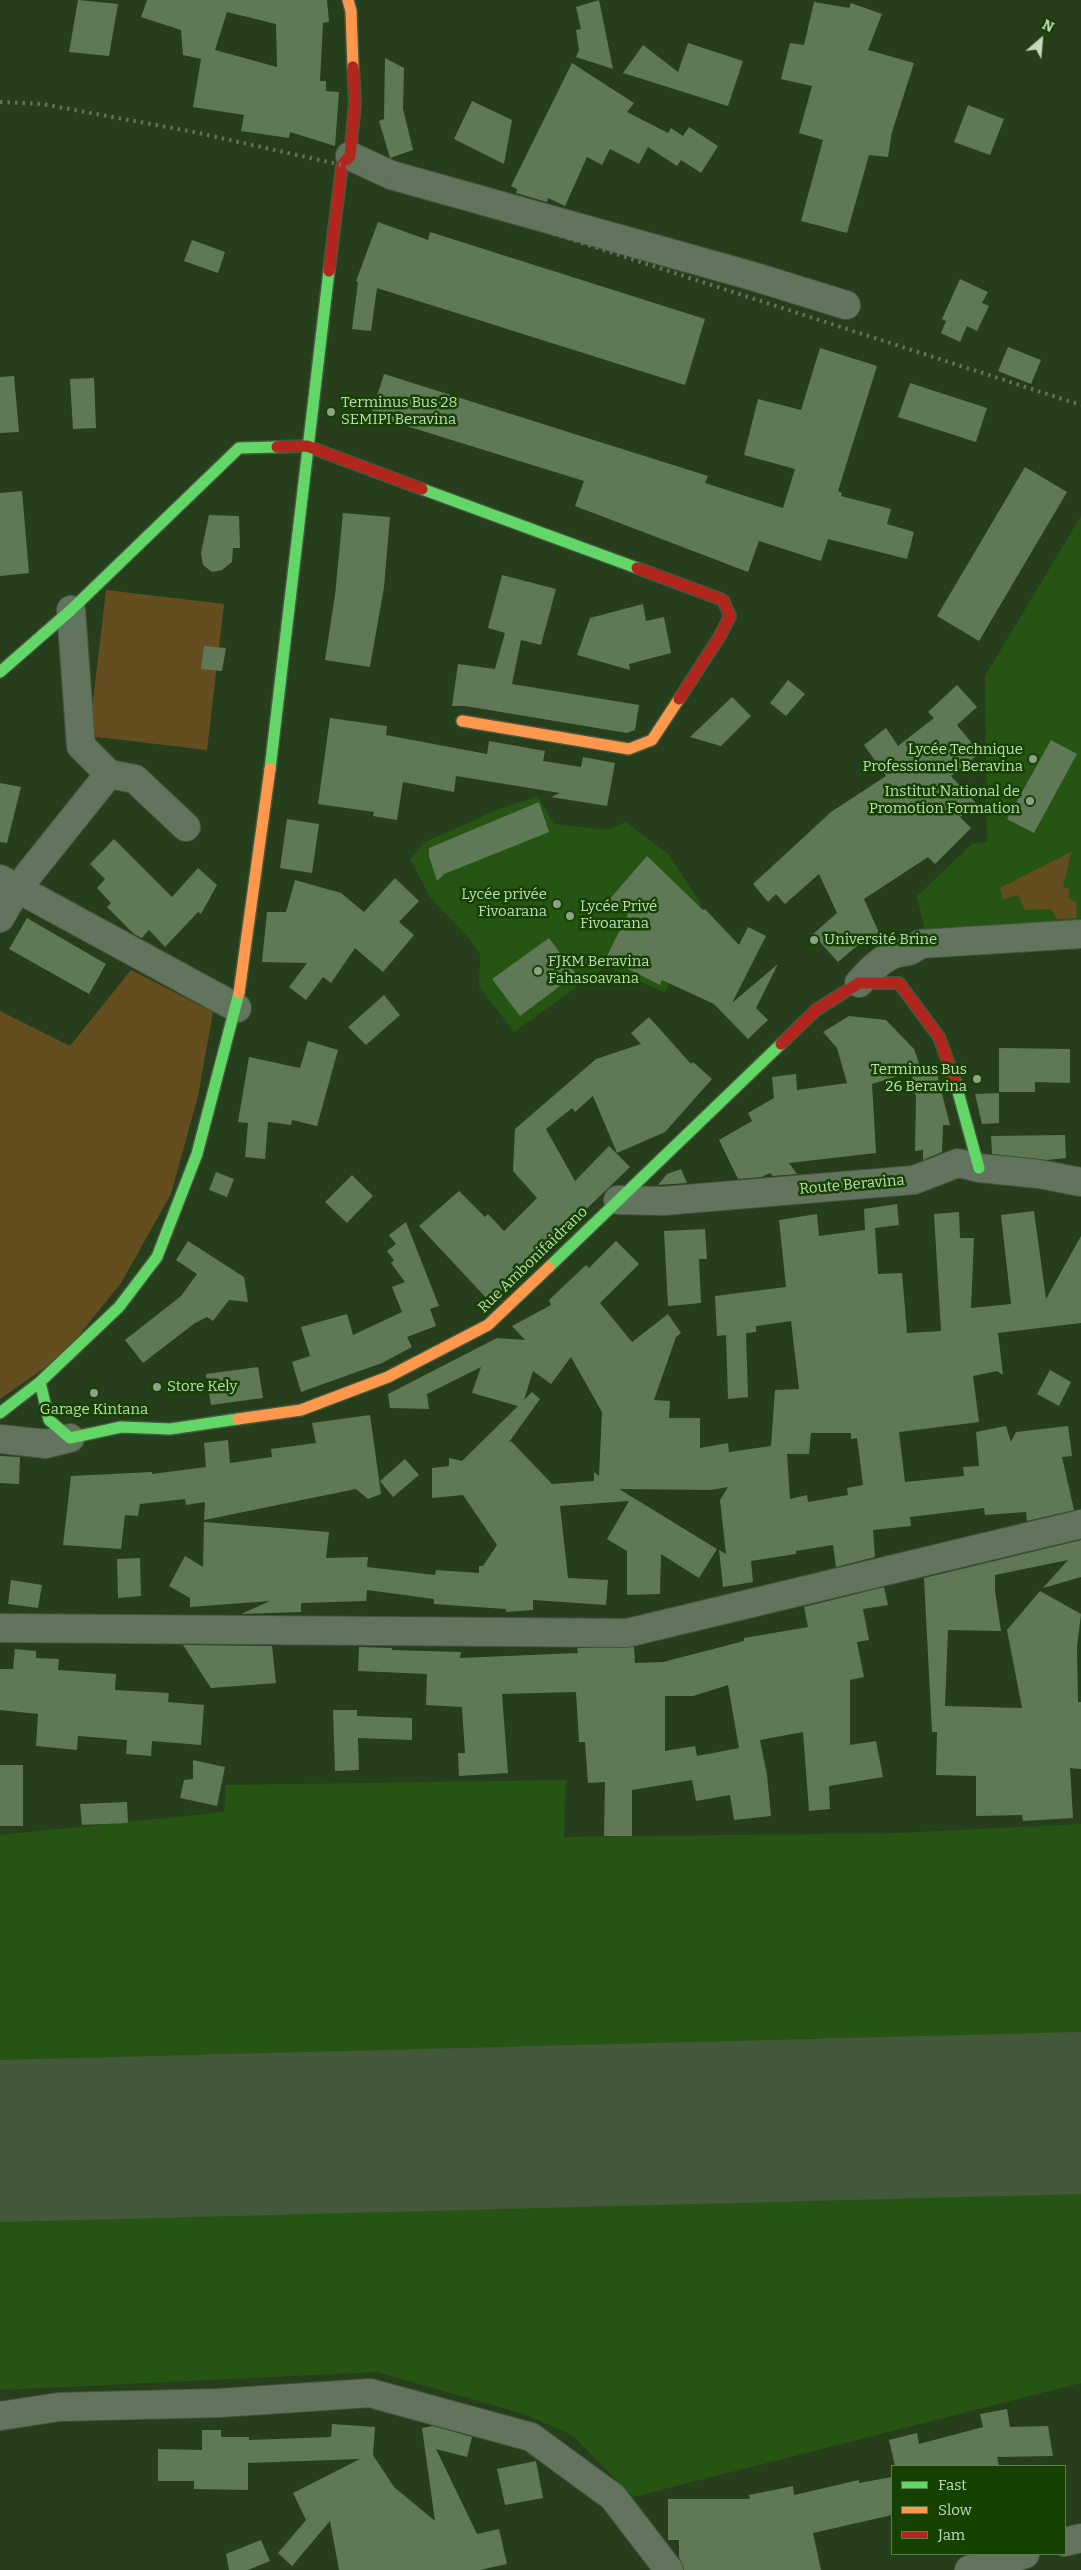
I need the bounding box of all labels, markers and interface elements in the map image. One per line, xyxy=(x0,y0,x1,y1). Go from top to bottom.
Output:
north arrow xyxy=(1016,15,1066,65)
text: N xyxy=(1039,16,1057,36)
place label: Terminus Bus 28 SEMIPI Beravina xyxy=(341,394,457,429)
marker: Terminus Bus 28 SEMIPI Beravina xyxy=(325,406,337,418)
place label: Lycée Technique Professionnel Beravina xyxy=(862,741,1023,776)
marker: Lycée Technique Professionnel Beravina xyxy=(1027,753,1039,765)
place label: Institut National de Promotion Formation xyxy=(869,783,1020,818)
marker: Institut National de Promotion Formation xyxy=(1024,795,1036,807)
place label: Lycée privée Fivoarana xyxy=(461,886,547,921)
marker: Lycée privée Fivoarana xyxy=(551,898,563,910)
place label: Lycée Privé Fivoarana xyxy=(580,898,657,933)
marker: Lycée Privé Fivoarana xyxy=(564,910,576,922)
place label: Université Brine xyxy=(824,931,937,949)
marker: Université Brine xyxy=(808,934,820,946)
place label: FJKM Beravina Fahasoavana xyxy=(548,953,649,988)
marker: FJKM Beravina Fahasoavana xyxy=(532,965,544,977)
place label: Terminus Bus 26 Beravina xyxy=(871,1061,967,1096)
marker: Terminus Bus 26 Beravina xyxy=(971,1073,983,1085)
street label: Route Beravina xyxy=(799,1171,905,1199)
street label: Rue Ambonifaidrano xyxy=(475,1203,591,1317)
place label: Store Kely xyxy=(167,1378,237,1396)
marker: Store Kely xyxy=(151,1381,163,1393)
marker: Garage Kintana xyxy=(88,1387,100,1399)
place label: Garage Kintana xyxy=(40,1401,148,1419)
legend xyxy=(891,2465,1066,2555)
text: Fast xyxy=(938,2476,967,2494)
text: Slow xyxy=(938,2501,972,2519)
text: Jam xyxy=(938,2526,965,2544)

